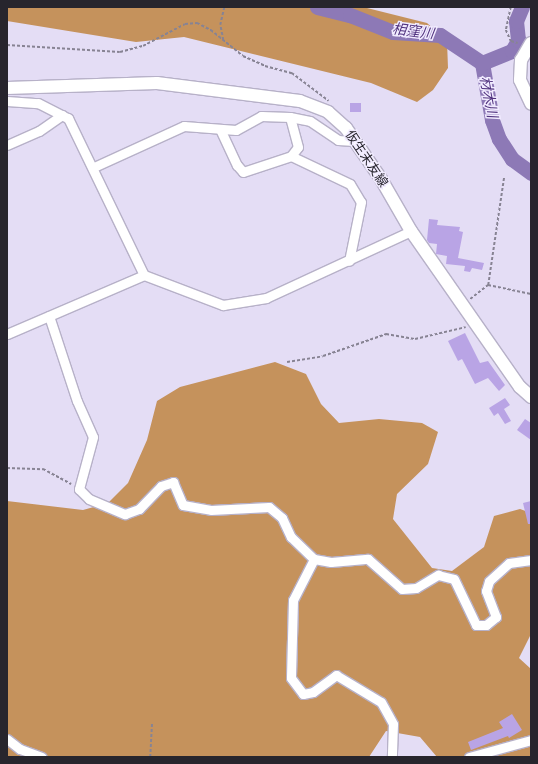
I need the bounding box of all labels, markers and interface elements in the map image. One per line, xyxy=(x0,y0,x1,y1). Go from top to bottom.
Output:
water label: 相窪川 xyxy=(391,21,435,43)
water label: 材木川 xyxy=(476,75,500,119)
street label: 仮生末友線 xyxy=(341,128,391,190)

